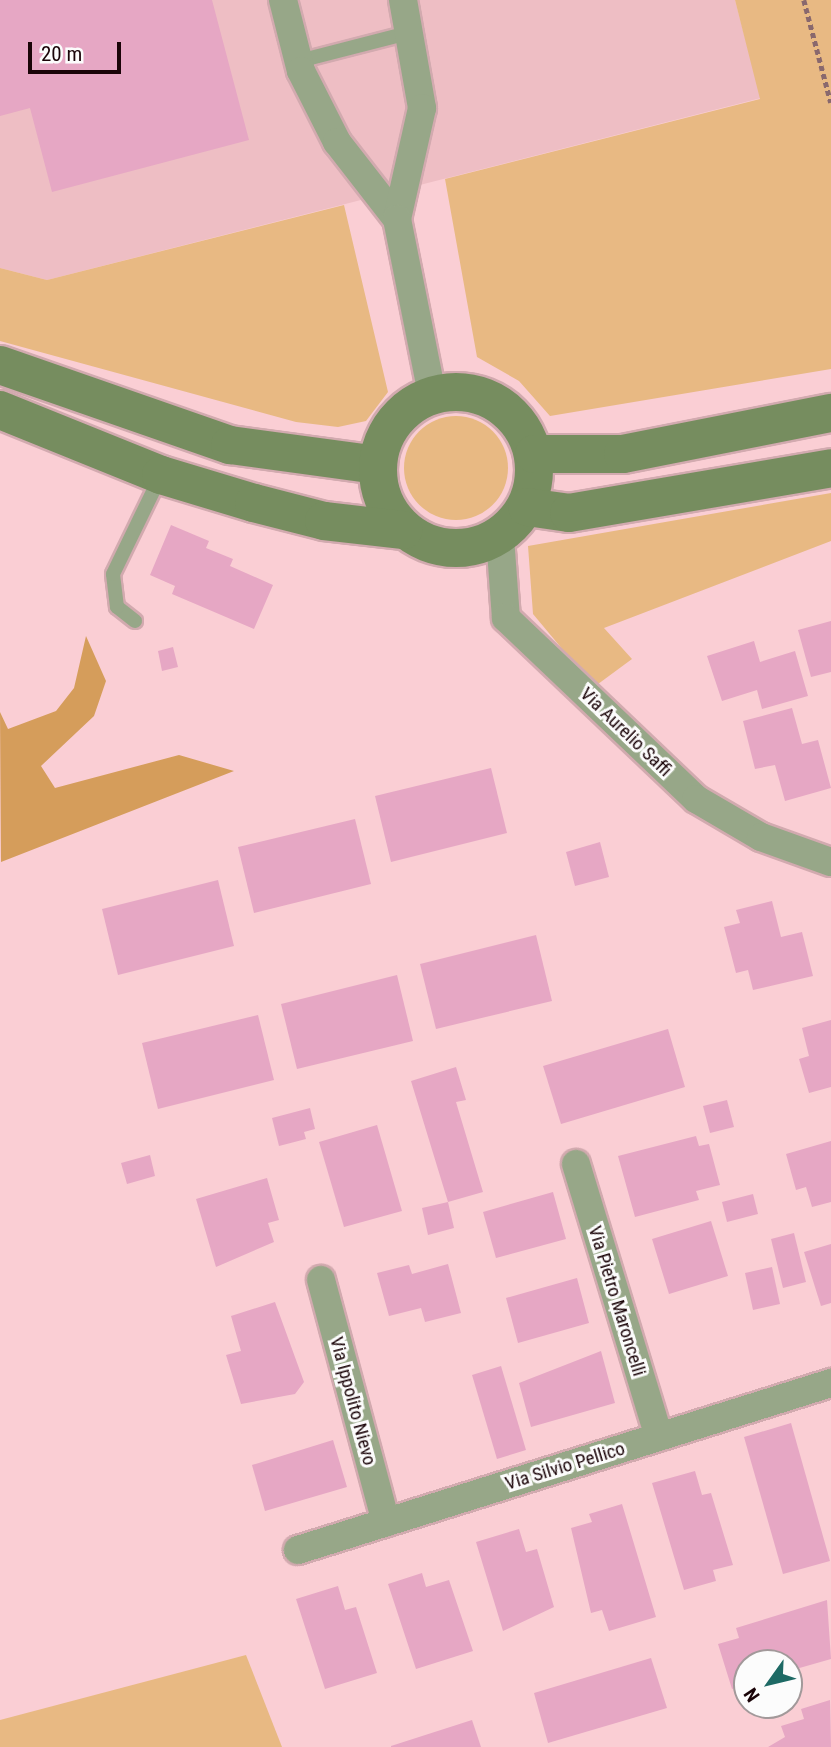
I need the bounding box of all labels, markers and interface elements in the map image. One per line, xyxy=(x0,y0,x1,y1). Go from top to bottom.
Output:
scale bar xyxy=(32,28,124,72)
text: 20 m xyxy=(41,42,82,66)
street label: Via Aurelio Saffi xyxy=(575,683,677,781)
street label: Via Pietro Maroncelli xyxy=(583,1223,651,1379)
street label: Via Ippolito Nievo xyxy=(325,1334,381,1468)
street label: Via Silvio Pellico xyxy=(502,1437,628,1495)
north arrow xyxy=(733,1649,803,1719)
text: N xyxy=(739,1684,765,1706)

